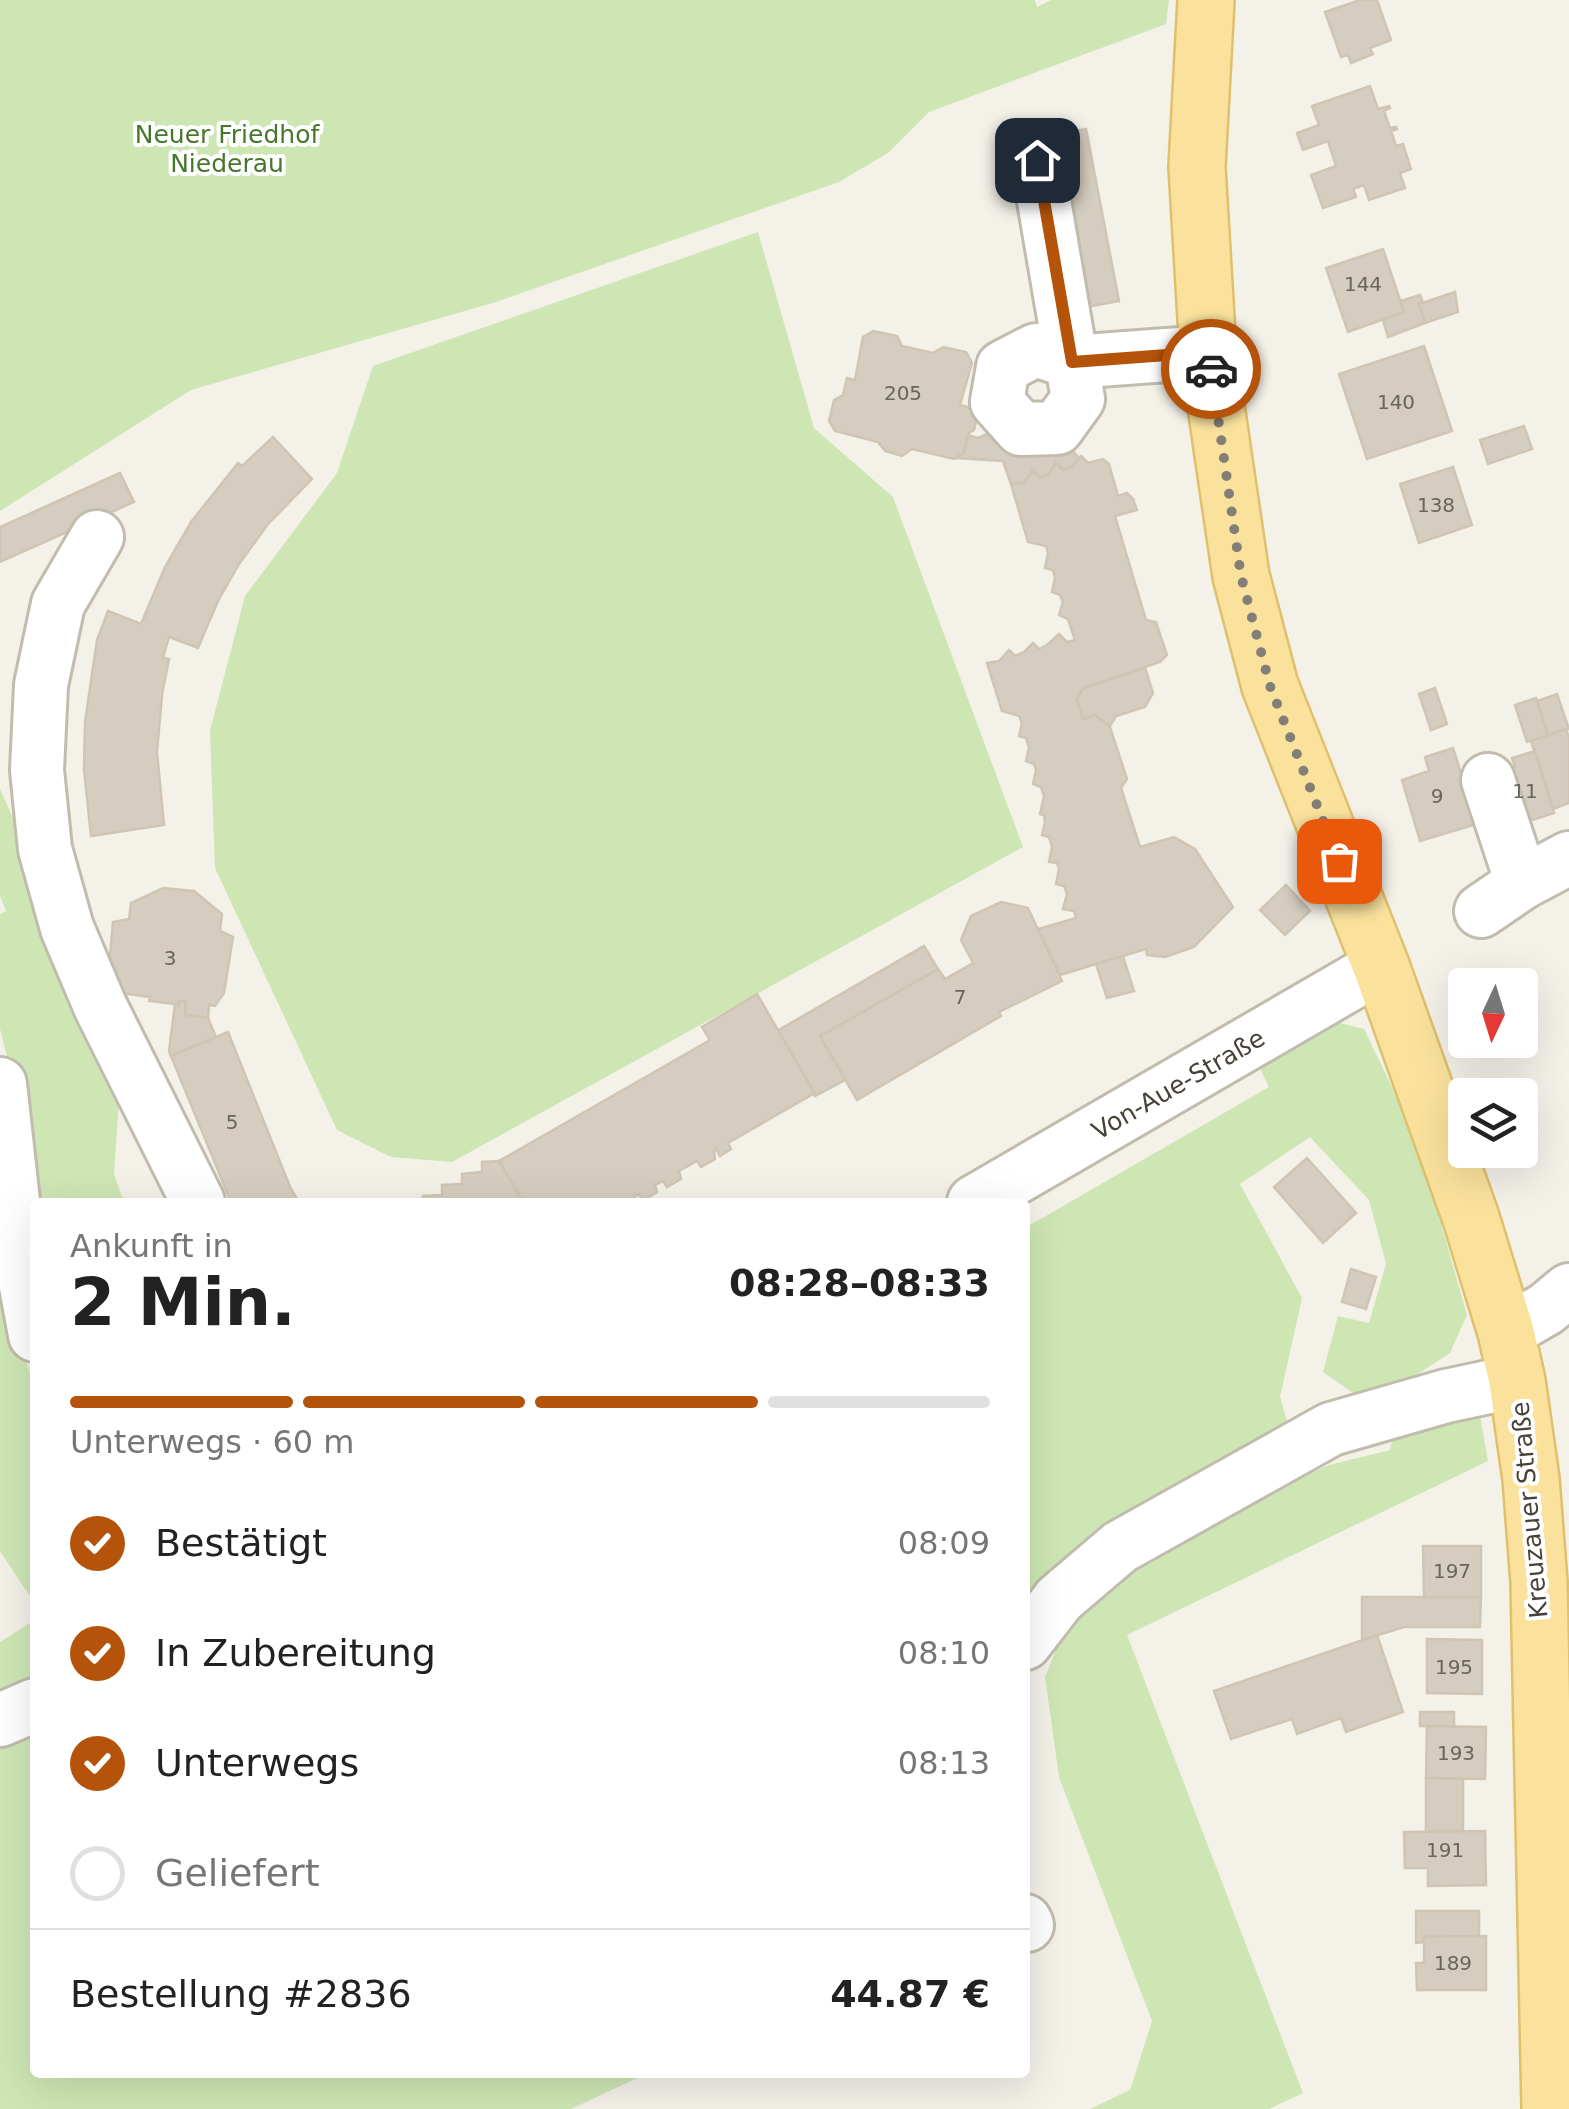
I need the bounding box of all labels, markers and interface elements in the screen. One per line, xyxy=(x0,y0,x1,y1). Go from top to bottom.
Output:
pin xyxy=(995,118,1080,203)
park label: Neuer Friedhof Niederau xyxy=(135,120,320,178)
icon: home xyxy=(1010,133,1065,188)
house number: 144 xyxy=(1344,272,1382,296)
courier xyxy=(1161,319,1261,419)
icon: car xyxy=(1184,342,1239,397)
house number: 205 xyxy=(884,381,922,405)
house number: 140 xyxy=(1377,390,1415,414)
house number: 138 xyxy=(1417,493,1455,517)
house number: 11 xyxy=(1512,779,1538,803)
house number: 9 xyxy=(1431,784,1443,808)
pin xyxy=(1297,819,1382,904)
icon: bag xyxy=(1312,834,1367,889)
house number: 3 xyxy=(164,946,176,970)
north arrow xyxy=(1448,968,1538,1058)
map controls xyxy=(1448,968,1538,1168)
house number: 7 xyxy=(954,985,966,1009)
street label: Von-Aue-Straße xyxy=(1087,1023,1270,1146)
button: layers xyxy=(1448,1078,1538,1168)
house number: 5 xyxy=(226,1110,238,1134)
text: Ankunft in xyxy=(70,1227,233,1265)
text: 08:28–08:33 xyxy=(729,1261,990,1305)
text: 2 Min. xyxy=(70,1265,296,1340)
street label: Kreuzauer Straße xyxy=(1506,1400,1553,1620)
text: Unterwegs · 60 m xyxy=(70,1423,355,1461)
icon: check xyxy=(70,1516,125,1571)
text: Bestätigt xyxy=(155,1521,327,1565)
text: 08:09 xyxy=(898,1524,990,1562)
house number: 197 xyxy=(1433,1559,1471,1583)
icon: check xyxy=(70,1626,125,1681)
text: In Zubereitung xyxy=(155,1631,436,1675)
text: 08:10 xyxy=(898,1634,990,1672)
house number: 195 xyxy=(1435,1655,1473,1679)
icon: check xyxy=(70,1736,125,1791)
text: Unterwegs xyxy=(155,1741,359,1785)
house number: 193 xyxy=(1437,1741,1475,1765)
text: 08:13 xyxy=(898,1744,990,1782)
house number: 191 xyxy=(1426,1838,1464,1862)
text: Geliefert xyxy=(155,1851,320,1895)
house number: 189 xyxy=(1434,1951,1472,1975)
text: Bestellung #2836 xyxy=(70,1972,412,2016)
text: 44.87 € xyxy=(830,1972,990,2016)

